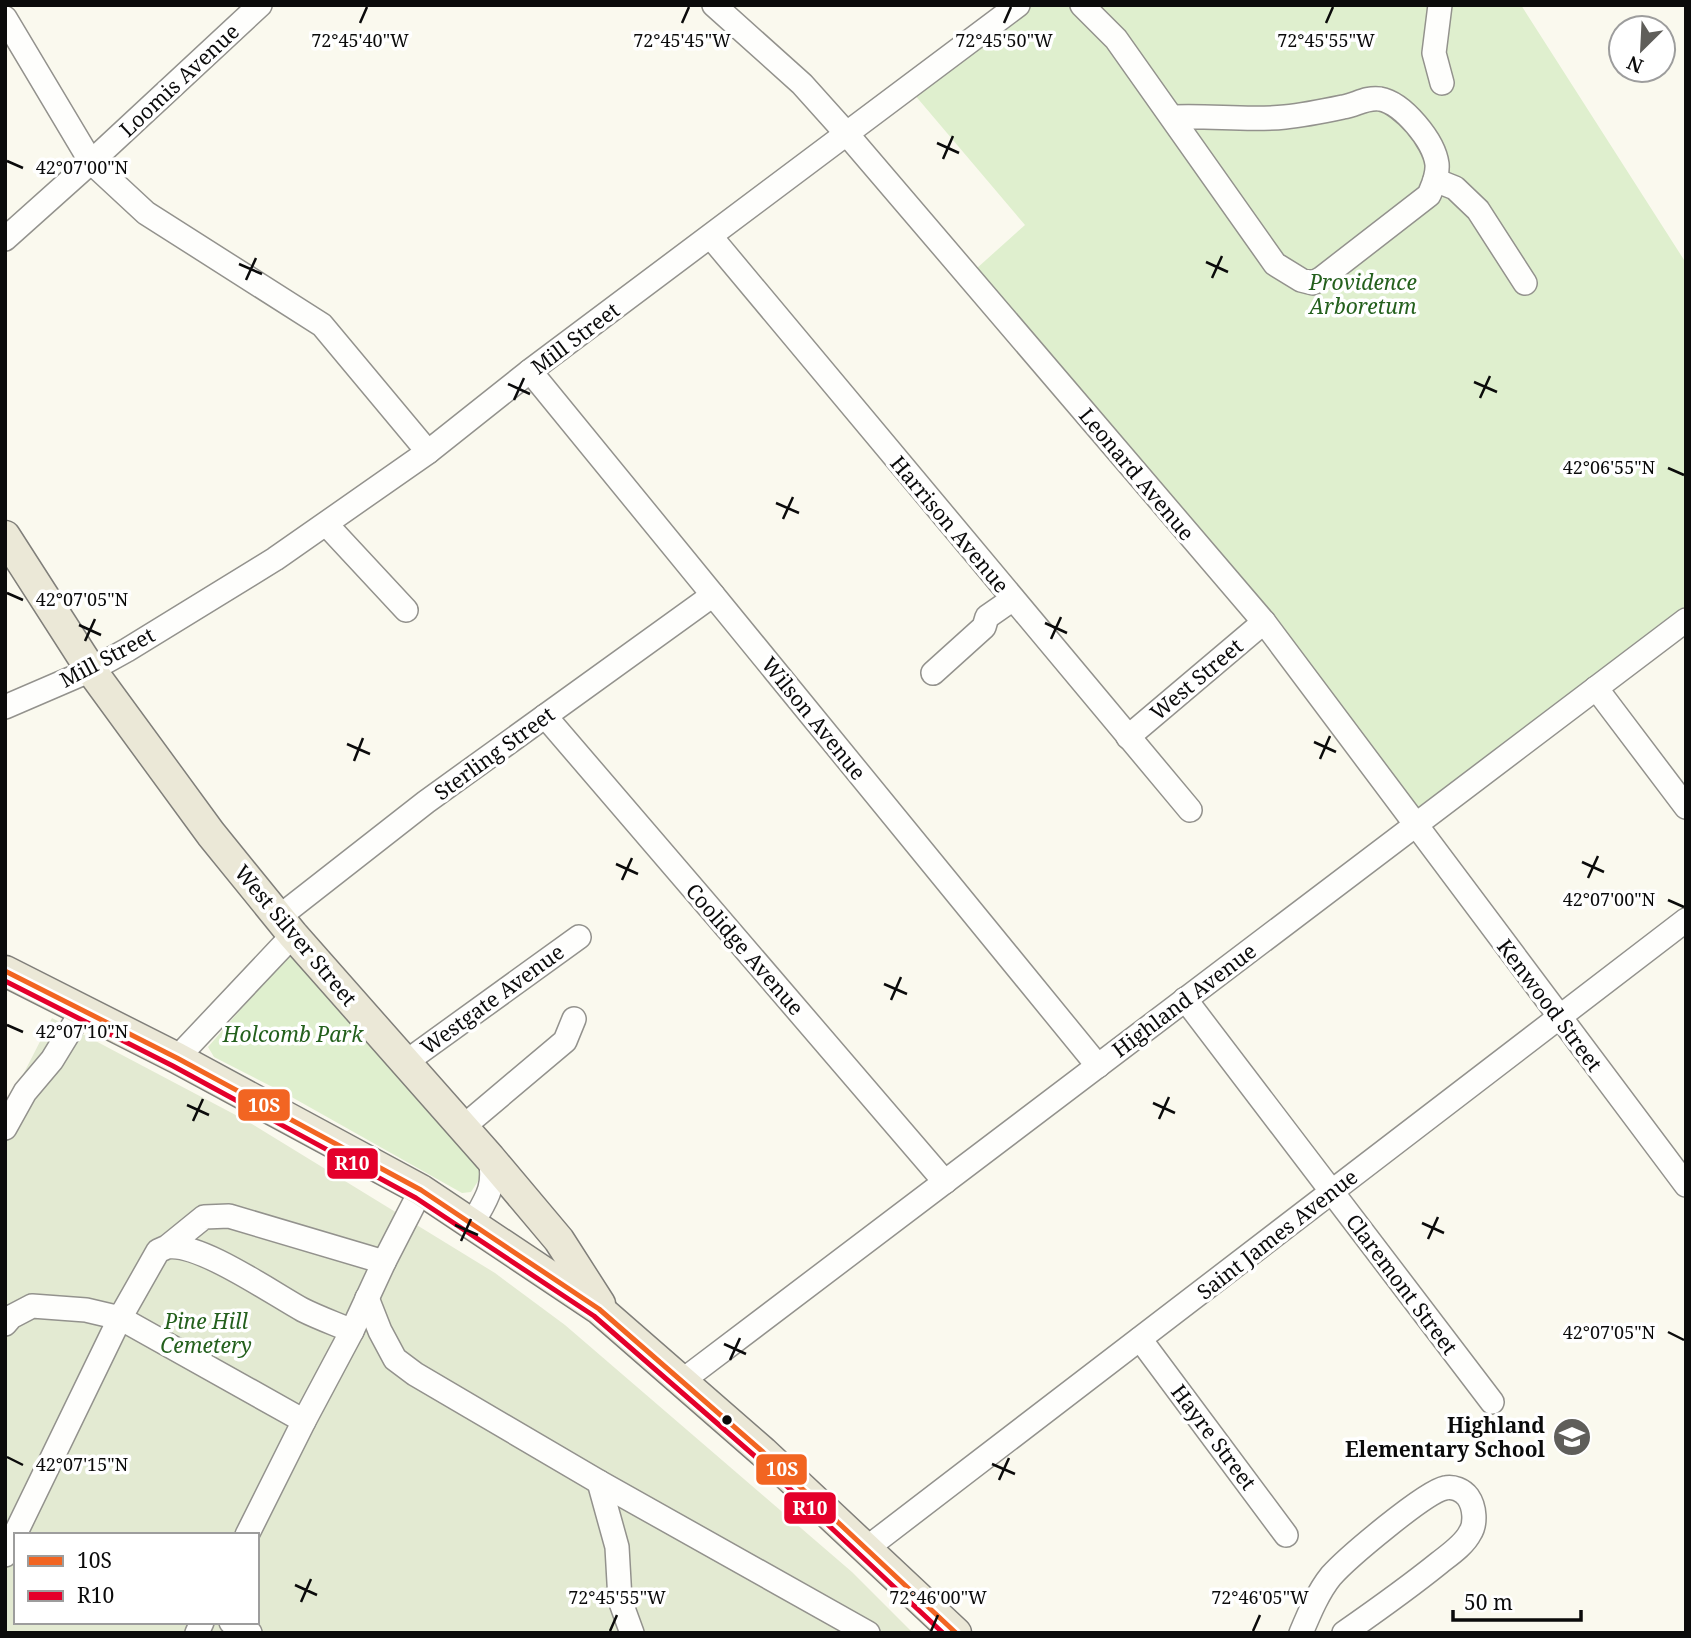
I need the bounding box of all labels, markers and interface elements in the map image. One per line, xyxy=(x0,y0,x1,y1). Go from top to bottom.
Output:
north arrow xyxy=(1607,14,1677,84)
street label: Loomis Avenue xyxy=(113,17,245,143)
text: 72°45'40"W xyxy=(311,28,409,52)
text: 72°45'45"W xyxy=(633,28,731,52)
text: 72°45'50"W xyxy=(955,28,1053,52)
text: 72°45'55"W xyxy=(1277,28,1375,52)
text: N xyxy=(1623,50,1647,79)
text: 42°07'00"N xyxy=(36,155,129,179)
park label: Providence Arboretum xyxy=(1307,268,1417,320)
street label: Mill Street xyxy=(525,296,625,380)
street label: Leonard Avenue xyxy=(1073,402,1201,546)
street label: Harrison Avenue xyxy=(884,450,1016,598)
text: 42°06'55"N xyxy=(1563,455,1656,479)
text: 42°07'05"N xyxy=(36,587,129,611)
street label: Mill Street xyxy=(55,620,159,694)
street label: West Street xyxy=(1144,632,1248,726)
street label: Wilson Avenue xyxy=(756,651,872,785)
street label: Sterling Street xyxy=(428,700,560,806)
street label: West Silver Street xyxy=(229,858,363,1012)
street label: Coolidge Avenue xyxy=(680,877,810,1021)
text: 42°07'00"N xyxy=(1563,887,1656,911)
street label: Kenwood Street xyxy=(1491,933,1609,1077)
street label: Westgate Avenue xyxy=(415,937,569,1061)
street label: Highland Avenue xyxy=(1106,937,1262,1063)
text: 42°07'10"N xyxy=(36,1019,129,1043)
park label: Holcomb Park xyxy=(222,1020,364,1048)
line badge: 10S xyxy=(237,1088,291,1122)
text: 10S xyxy=(248,1092,280,1118)
line badge: R10 xyxy=(326,1147,379,1180)
text: R10 xyxy=(335,1150,370,1176)
street label: Saint James Avenue xyxy=(1191,1162,1363,1306)
street label: Claremont Street xyxy=(1340,1208,1464,1360)
park label: Pine Hill Cemetery xyxy=(160,1307,252,1359)
text: 42°07'05"N xyxy=(1563,1320,1656,1344)
street label: Hayre Street xyxy=(1165,1379,1263,1495)
place label: Highland Elementary School xyxy=(1345,1411,1546,1463)
unlabelled marker xyxy=(720,1413,734,1427)
school or university icon: Highland Elementary School xyxy=(1551,1416,1593,1458)
text: 42°07'15"N xyxy=(36,1452,129,1476)
line badge: 10S xyxy=(755,1453,808,1486)
text: 10S xyxy=(766,1456,798,1482)
line badge: R10 xyxy=(783,1491,837,1525)
text: R10 xyxy=(793,1495,828,1521)
legend xyxy=(14,1533,259,1624)
text: 10S xyxy=(77,1546,112,1574)
scale bar xyxy=(1453,1578,1581,1622)
text: R10 xyxy=(77,1581,114,1609)
text: 72°45'55"W xyxy=(568,1585,666,1609)
text: 72°46'00"W xyxy=(889,1585,987,1609)
text: 72°46'05"W xyxy=(1211,1585,1309,1609)
text: 50 m xyxy=(1464,1588,1513,1616)

